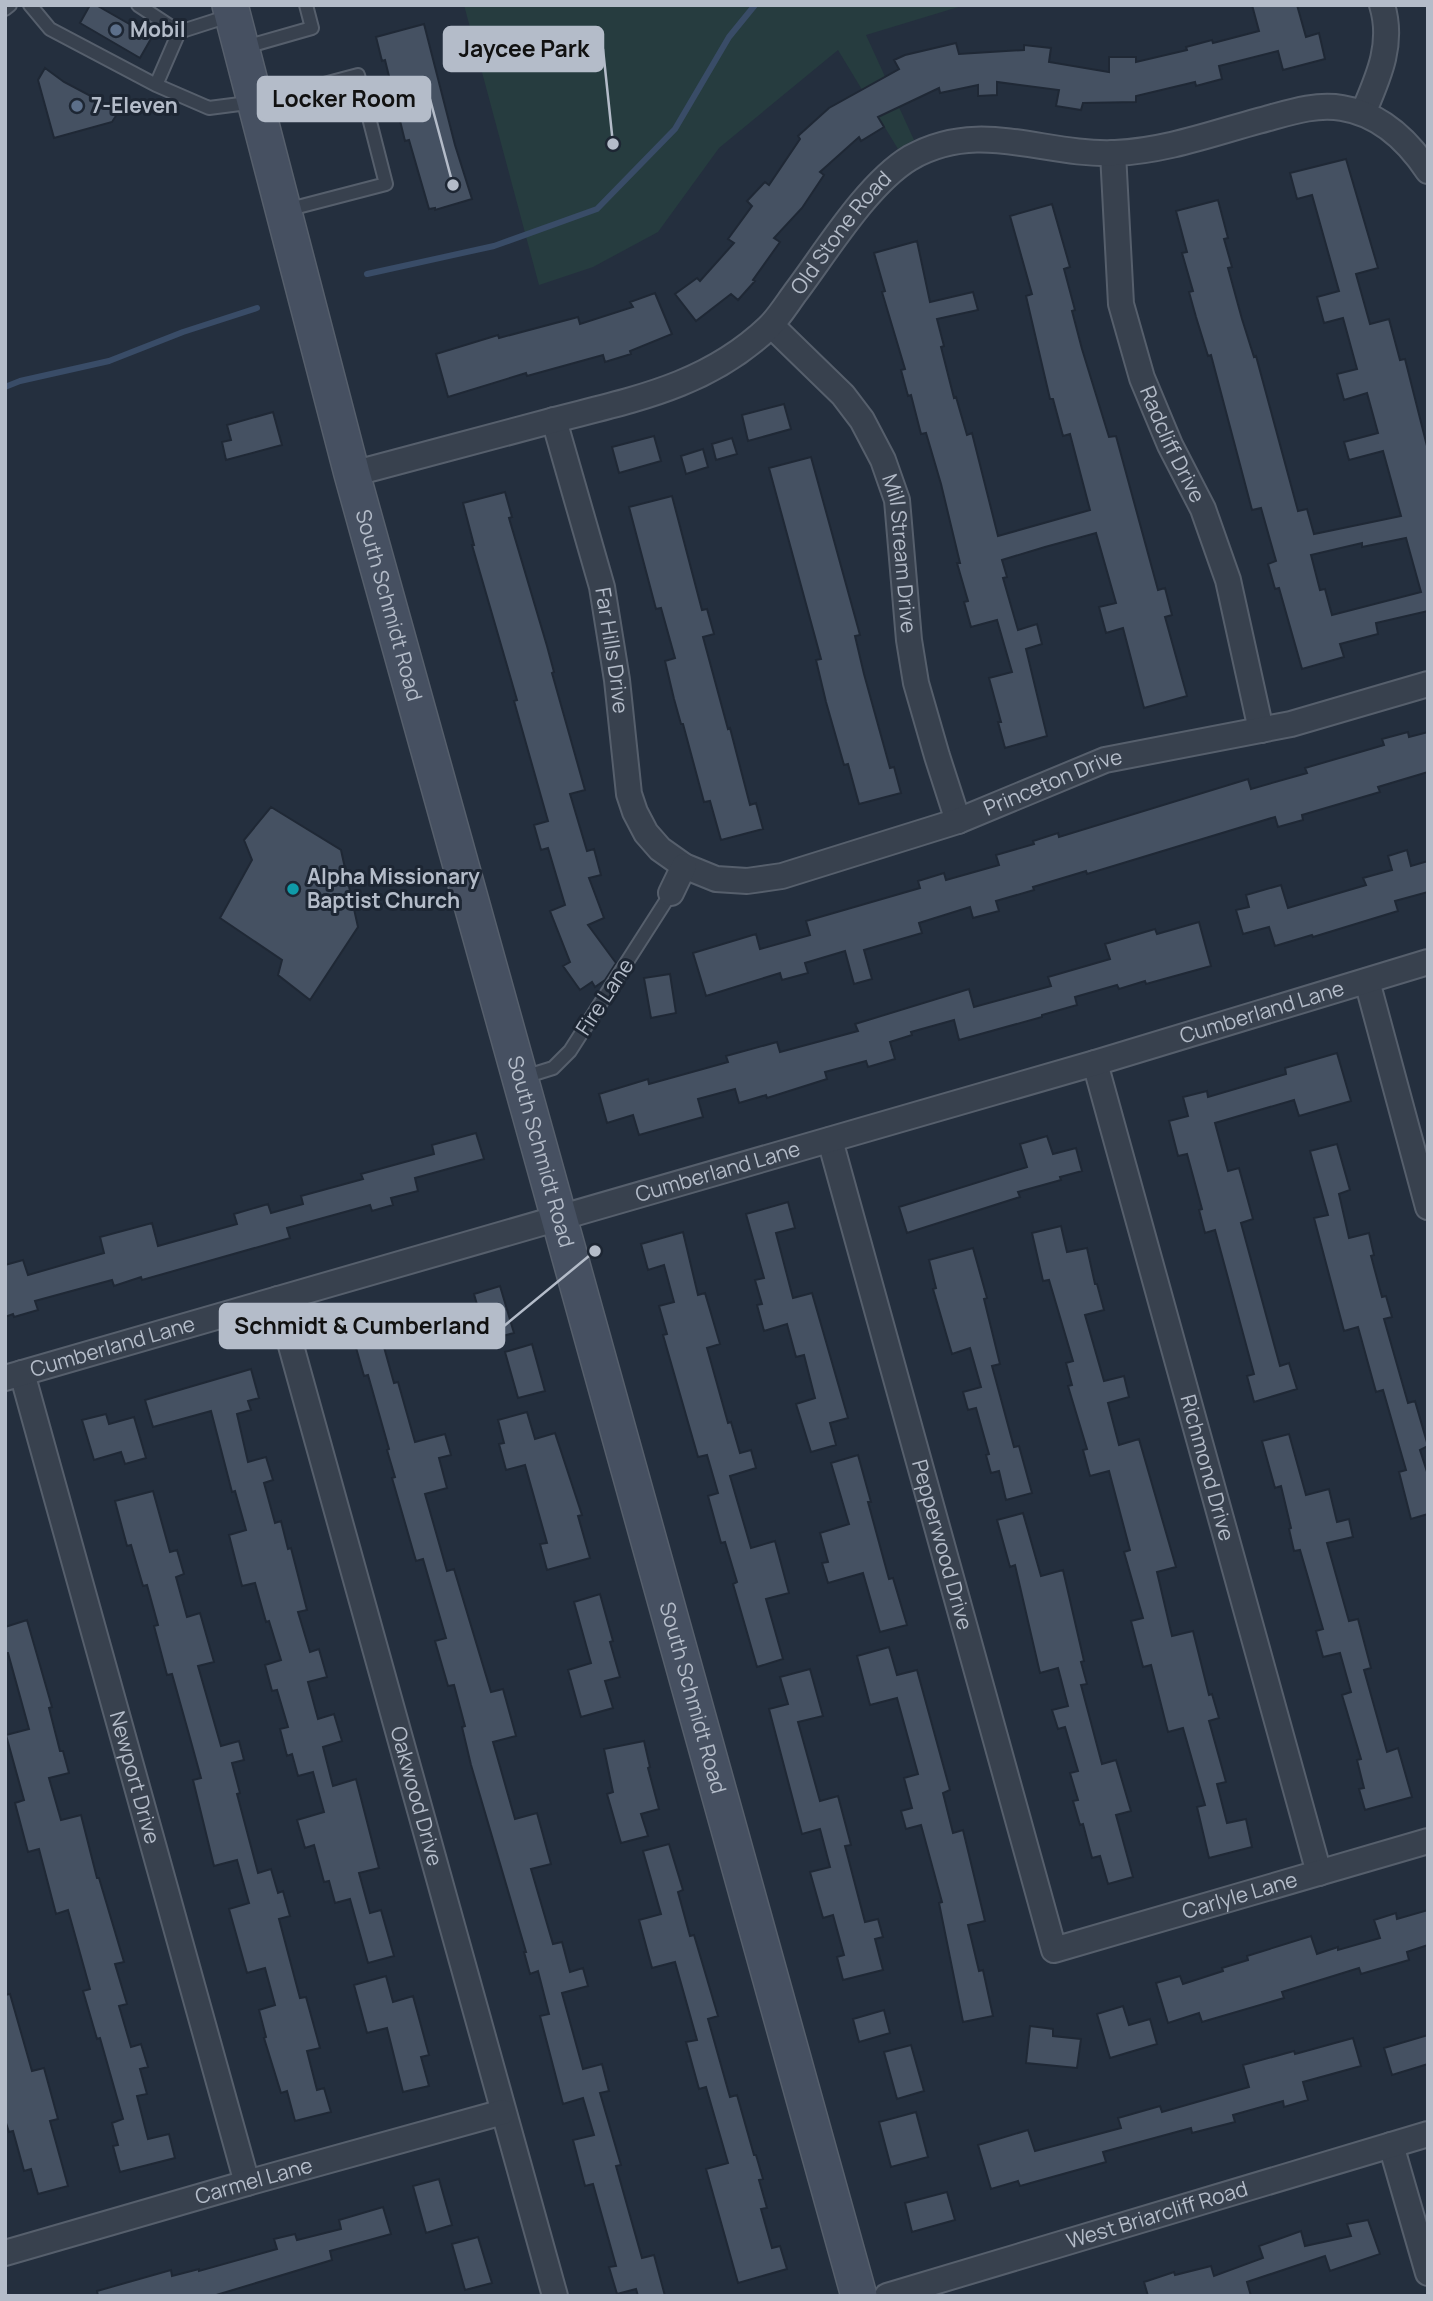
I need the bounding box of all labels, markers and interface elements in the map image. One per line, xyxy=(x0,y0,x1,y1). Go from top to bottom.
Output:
place label: Mobil xyxy=(130,15,186,43)
marker: Mobil xyxy=(108,22,124,38)
callout: Jaycee Park xyxy=(444,27,603,71)
text: Jaycee Park xyxy=(459,32,590,64)
callout: Locker Room xyxy=(258,77,430,121)
text: Locker Room xyxy=(272,82,416,114)
place label: 7-Eleven xyxy=(91,91,178,119)
marker: 7-Eleven xyxy=(69,98,85,114)
street label: Old Stone Road xyxy=(784,164,897,300)
street label: Radcliff Drive xyxy=(1134,381,1212,507)
street label: Mill Stream Drive xyxy=(876,470,923,634)
street label: South Schmidt Road xyxy=(350,506,430,704)
street label: Far Hills Drive xyxy=(589,585,635,715)
street label: Princeton Drive xyxy=(979,742,1124,822)
place label: Alpha Missionary Baptist Church xyxy=(307,862,480,914)
marker: Alpha Missionary Baptist Church xyxy=(285,881,301,897)
street label: Fire Lane xyxy=(569,953,639,1040)
street label: Cumberland Lane xyxy=(1176,973,1347,1050)
street label: South Schmidt Road xyxy=(502,1052,582,1250)
street label: Cumberland Lane xyxy=(632,1134,803,1208)
callout: Schmidt & Cumberland xyxy=(220,1304,504,1348)
street label: Cumberland Lane xyxy=(27,1309,198,1383)
text: Schmidt & Cumberland xyxy=(234,1309,490,1341)
street label: Richmond Drive xyxy=(1174,1391,1241,1544)
street label: Pepperwood Drive xyxy=(906,1456,980,1633)
street label: South Schmidt Road xyxy=(654,1599,734,1797)
street label: Newport Drive xyxy=(104,1708,167,1847)
street label: Oakwood Drive xyxy=(384,1723,450,1869)
street label: Carlyle Lane xyxy=(1179,1865,1301,1925)
street label: Carmel Lane xyxy=(192,2151,315,2210)
street label: West Briarcliff Road xyxy=(1063,2174,1251,2254)

